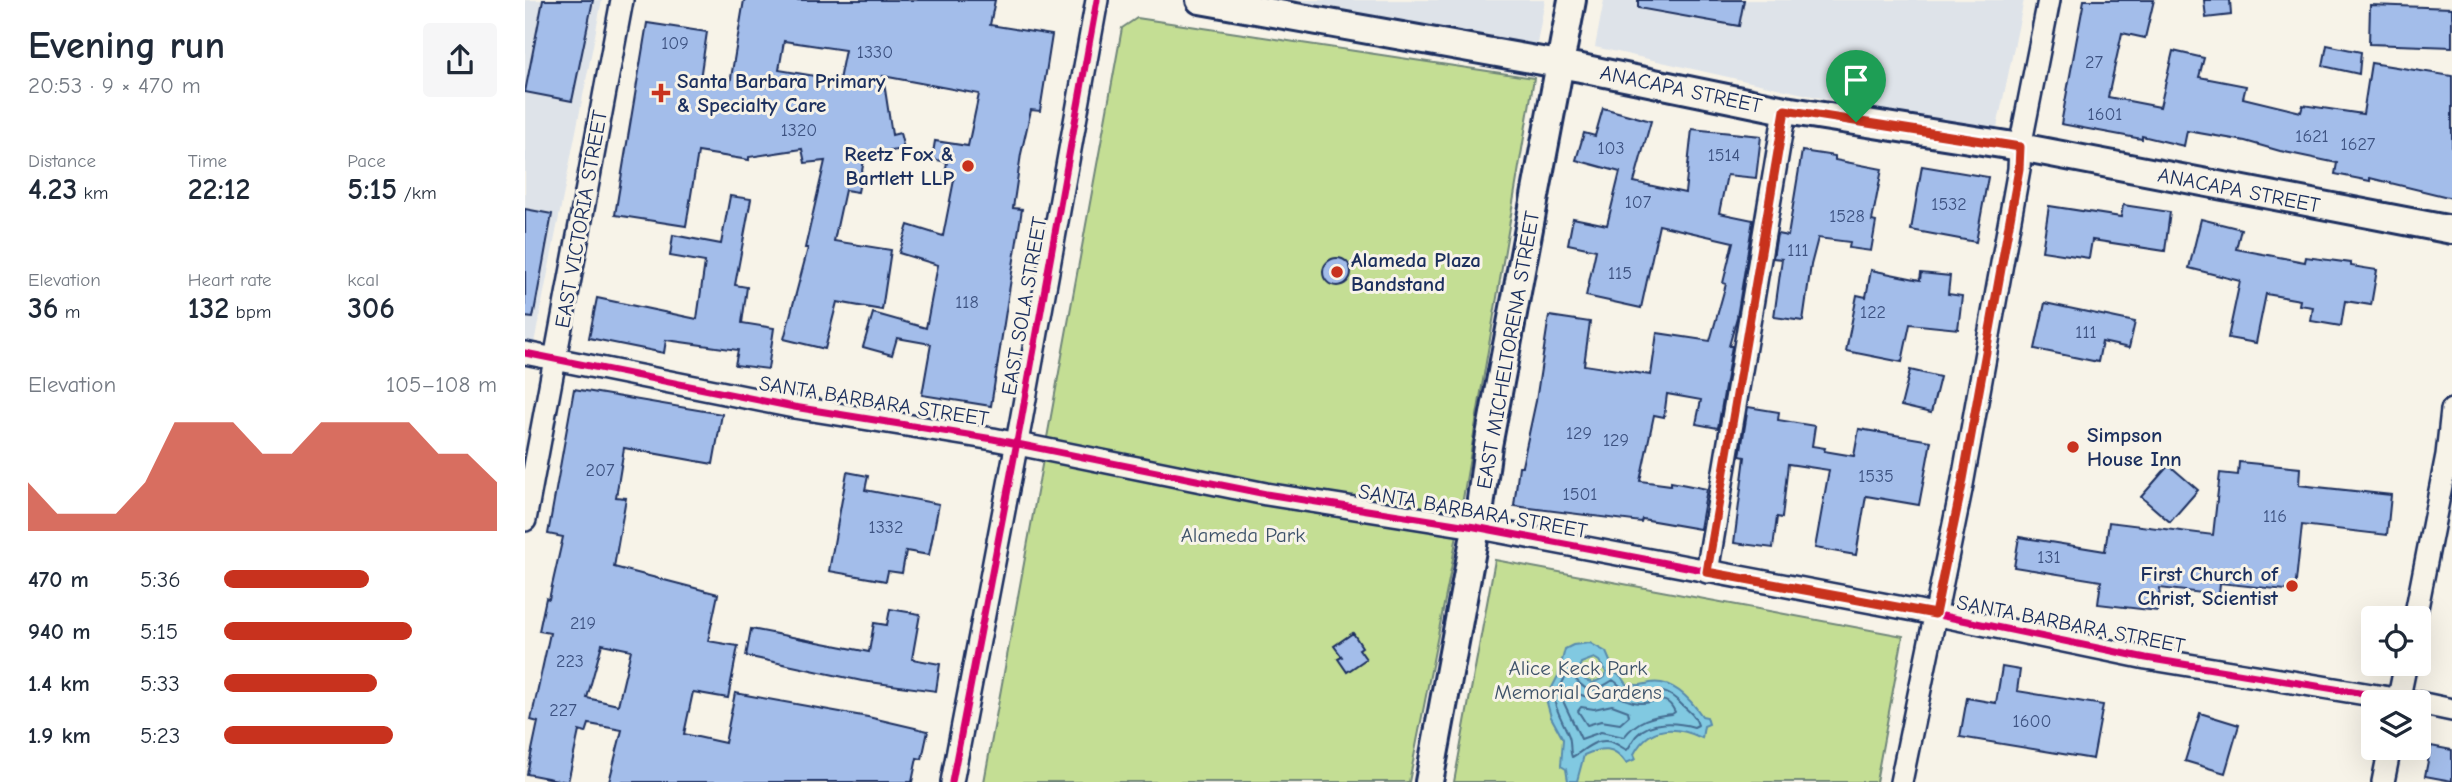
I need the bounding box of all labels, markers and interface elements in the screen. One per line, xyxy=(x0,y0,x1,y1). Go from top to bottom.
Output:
button: share xyxy=(423,23,497,97)
text: Evening run xyxy=(28,24,225,68)
house number: 109 xyxy=(661,33,689,54)
house number: 1330 xyxy=(857,42,893,63)
pin xyxy=(1826,50,1886,122)
house number: 27 xyxy=(2085,52,2103,73)
street label: ANACAPA STREET xyxy=(1598,60,1764,118)
icon: arrive xyxy=(1837,61,1875,99)
place label: Santa Barbara Primary & Specialty Care xyxy=(677,69,886,117)
text: 20:53 · 9 × 470 m xyxy=(28,72,201,99)
marker: Santa Barbara Primary & Specialty Care xyxy=(651,83,671,103)
house number: 1601 xyxy=(2088,104,2122,125)
street label: EAST VICTORIA STREET xyxy=(550,108,612,330)
house number: 1320 xyxy=(781,120,817,141)
house number: 1621 xyxy=(2295,126,2329,147)
house number: 1627 xyxy=(2341,134,2376,155)
house number: 103 xyxy=(1597,138,1625,159)
place label: Reetz Fox & Bartlett LLP xyxy=(844,142,954,190)
house number: 1514 xyxy=(1708,145,1740,166)
text: Distance xyxy=(28,150,96,172)
text: Time xyxy=(188,150,227,172)
text: Pace xyxy=(347,150,386,172)
marker: Reetz Fox & Bartlett LLP xyxy=(960,158,976,174)
street label: ANACAPA STREET xyxy=(2156,163,2322,218)
text: 4.23 xyxy=(28,172,77,207)
text: 22:12 xyxy=(188,172,250,207)
text: 5:15 xyxy=(347,172,397,207)
text: km xyxy=(77,182,109,204)
text: /km xyxy=(397,182,437,204)
house number: 107 xyxy=(1625,192,1652,213)
house number: 1532 xyxy=(1931,194,1967,215)
house number: 1528 xyxy=(1829,206,1865,227)
street label: EAST MICHELTORENA STREET xyxy=(1472,209,1544,491)
street label: EAST SOLA STREET xyxy=(997,215,1052,397)
house number: 111 xyxy=(1787,240,1809,261)
place label: Alameda Plaza Bandstand xyxy=(1351,248,1481,296)
house number: 115 xyxy=(1608,263,1632,284)
marker: Alameda Plaza Bandstand xyxy=(1329,264,1345,280)
text: Elevation xyxy=(28,269,101,291)
text: Heart rate xyxy=(188,269,271,291)
text: kcal xyxy=(347,269,379,291)
text: 36 xyxy=(28,291,58,326)
text: 132 xyxy=(188,291,229,326)
text: 306 xyxy=(347,291,395,326)
house number: 118 xyxy=(955,292,979,313)
text: m xyxy=(58,301,81,323)
text: bpm xyxy=(229,301,272,323)
house number: 122 xyxy=(1860,302,1886,323)
house number: 111 xyxy=(2075,322,2097,343)
text: Elevation xyxy=(28,371,116,398)
text: 105–108 m xyxy=(386,371,497,398)
street label: SANTA BARBARA STREET xyxy=(758,371,990,431)
house number: 129 xyxy=(1566,423,1592,444)
place label: Simpson House Inn xyxy=(2087,423,2182,471)
house number: 129 xyxy=(1603,430,1629,451)
marker: Simpson House Inn xyxy=(2065,439,2081,455)
house number: 207 xyxy=(586,460,615,481)
house number: 1535 xyxy=(1858,466,1894,487)
street label: SANTA BARBARA STREET xyxy=(1357,479,1589,543)
house number: 1501 xyxy=(1563,484,1597,505)
house number: 116 xyxy=(2263,506,2287,527)
house number: 1332 xyxy=(869,517,903,538)
park label: Alameda Park xyxy=(1181,523,1305,547)
house number: 131 xyxy=(2037,547,2061,568)
place label: First Church of Christ, Scientist xyxy=(2137,562,2279,610)
text: 470 m xyxy=(28,566,89,593)
text: 5:36 xyxy=(140,566,181,593)
marker: First Church of Christ, Scientist xyxy=(2284,578,2300,594)
street label: SANTA BARBARA STREET xyxy=(1955,590,2187,658)
map controls xyxy=(2361,606,2431,760)
button: locate xyxy=(2361,606,2431,676)
house number: 219 xyxy=(570,613,596,634)
text: 940 m xyxy=(28,618,90,645)
text: 5:15 xyxy=(140,618,178,645)
house number: 223 xyxy=(556,651,584,672)
park label: Alice Keck Park Memorial Gardens xyxy=(1494,656,1662,704)
text: 1.4 km xyxy=(28,670,90,697)
text: 5:33 xyxy=(140,670,180,697)
button: layers xyxy=(2361,690,2431,760)
house number: 227 xyxy=(549,700,577,721)
house number: 1600 xyxy=(2013,711,2051,732)
text: 1.9 km xyxy=(28,722,91,749)
text: 5:23 xyxy=(140,722,180,749)

